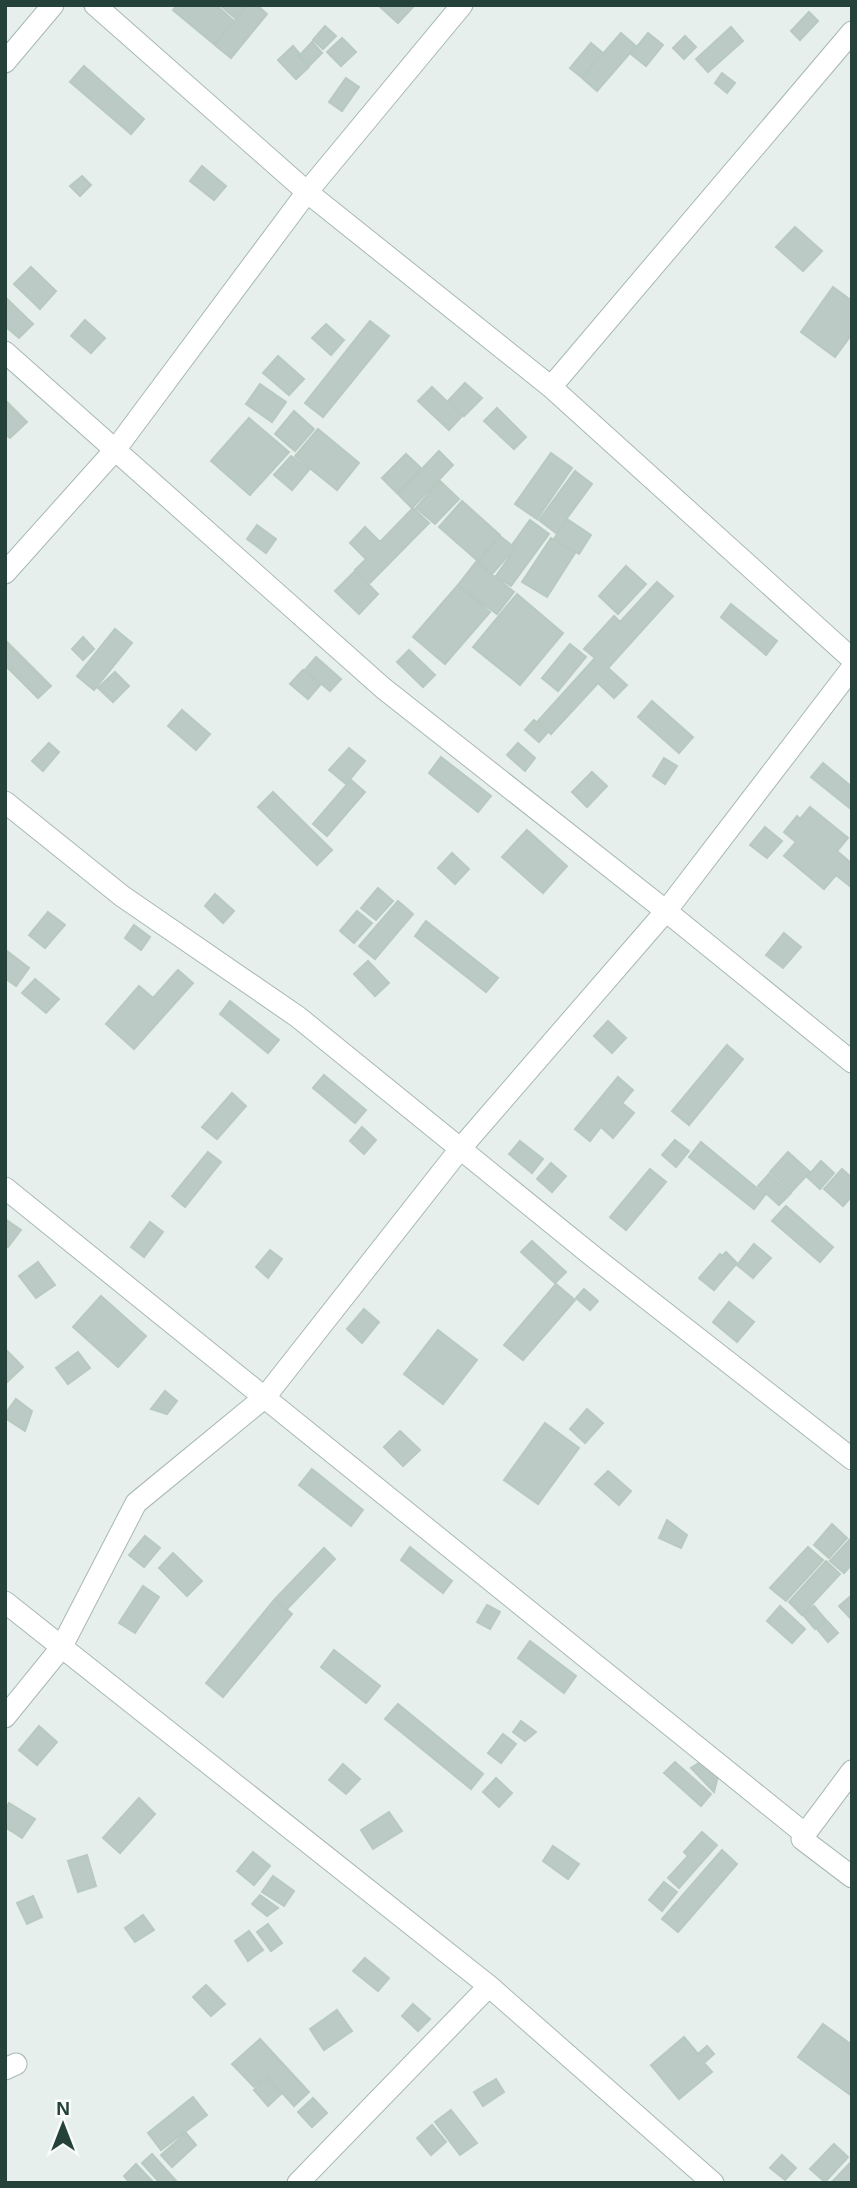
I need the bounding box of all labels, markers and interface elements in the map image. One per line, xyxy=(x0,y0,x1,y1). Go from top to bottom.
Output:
north arrow xyxy=(28,2090,98,2160)
text: N xyxy=(56,2098,70,2119)

